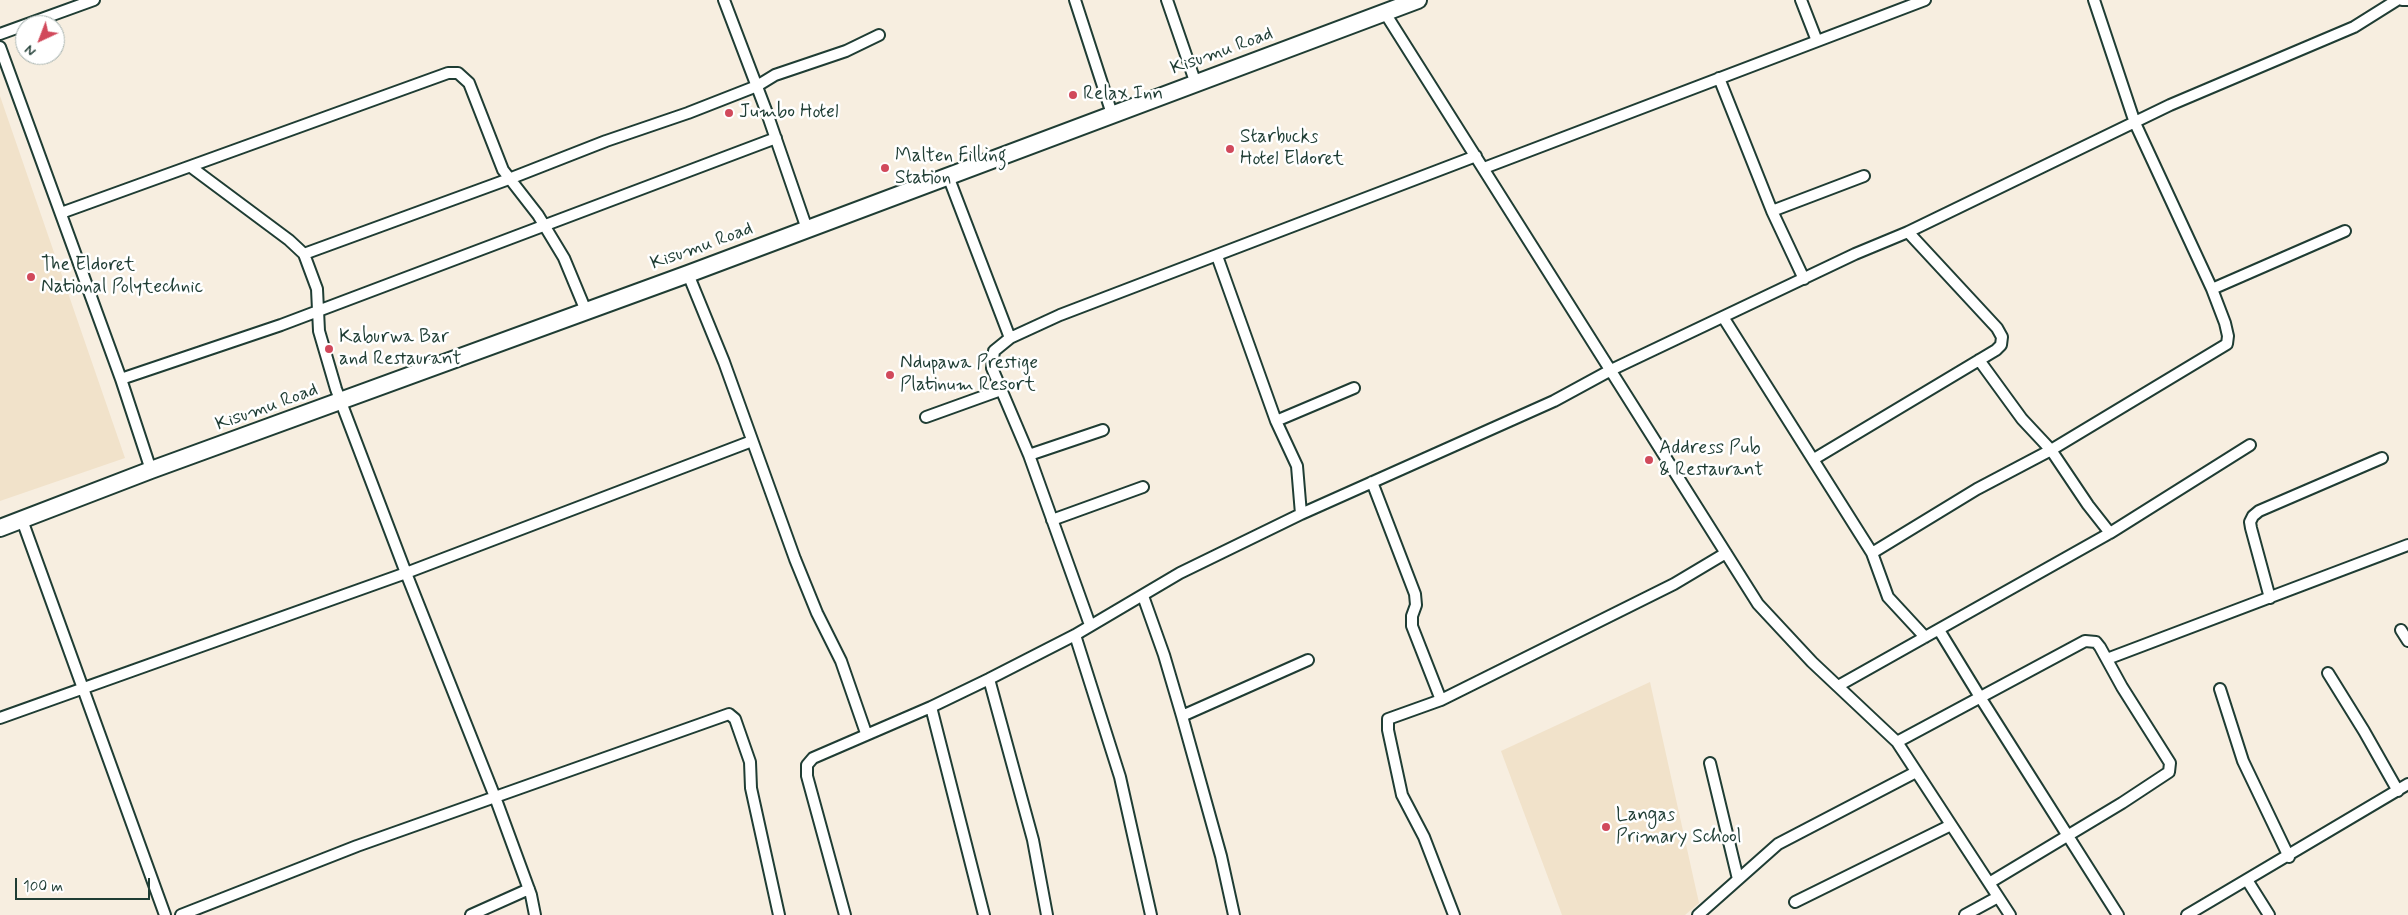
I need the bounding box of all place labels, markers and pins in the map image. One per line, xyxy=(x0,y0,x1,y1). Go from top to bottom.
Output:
place label: Relax Inn xyxy=(1083,84,1163,106)
marker: Relax Inn xyxy=(1067,89,1079,101)
place label: Jumbo Hotel xyxy=(739,102,839,124)
marker: Jumbo Hotel xyxy=(723,107,735,119)
place label: Starbucks Hotel Eldoret xyxy=(1240,127,1344,171)
marker: Starbucks Hotel Eldoret xyxy=(1224,143,1236,155)
place label: Malten Filling Station xyxy=(895,146,1007,190)
marker: Malten Filling Station xyxy=(879,162,891,174)
place label: The Eldoret National Polytechnic xyxy=(41,255,203,299)
marker: The Eldoret National Polytechnic xyxy=(25,271,37,283)
place label: Kaburwa Bar and Restaurant xyxy=(339,327,461,371)
marker: Kaburwa Bar and Restaurant xyxy=(323,343,335,355)
place label: Ndupawa Prestige Platinum Resort xyxy=(900,353,1038,397)
marker: Ndupawa Prestige Platinum Resort xyxy=(884,369,896,381)
place label: Address Pub & Restaurant xyxy=(1659,438,1763,482)
marker: Address Pub & Restaurant xyxy=(1643,454,1655,466)
place label: Langas Primary School xyxy=(1616,805,1741,849)
marker: Langas Primary School xyxy=(1600,821,1612,833)

